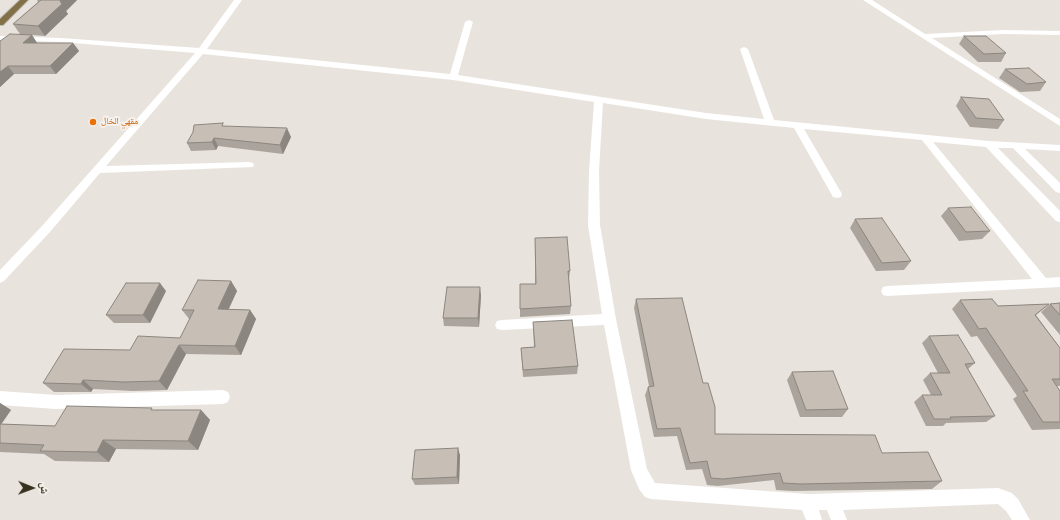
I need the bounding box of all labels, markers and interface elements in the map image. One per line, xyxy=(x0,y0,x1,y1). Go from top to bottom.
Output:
marker: مقهي الخال xyxy=(88,117,98,127)
place label: مقهي الخال xyxy=(101,117,138,127)
north arrow xyxy=(12,468,52,508)
text: ش xyxy=(38,482,51,494)

